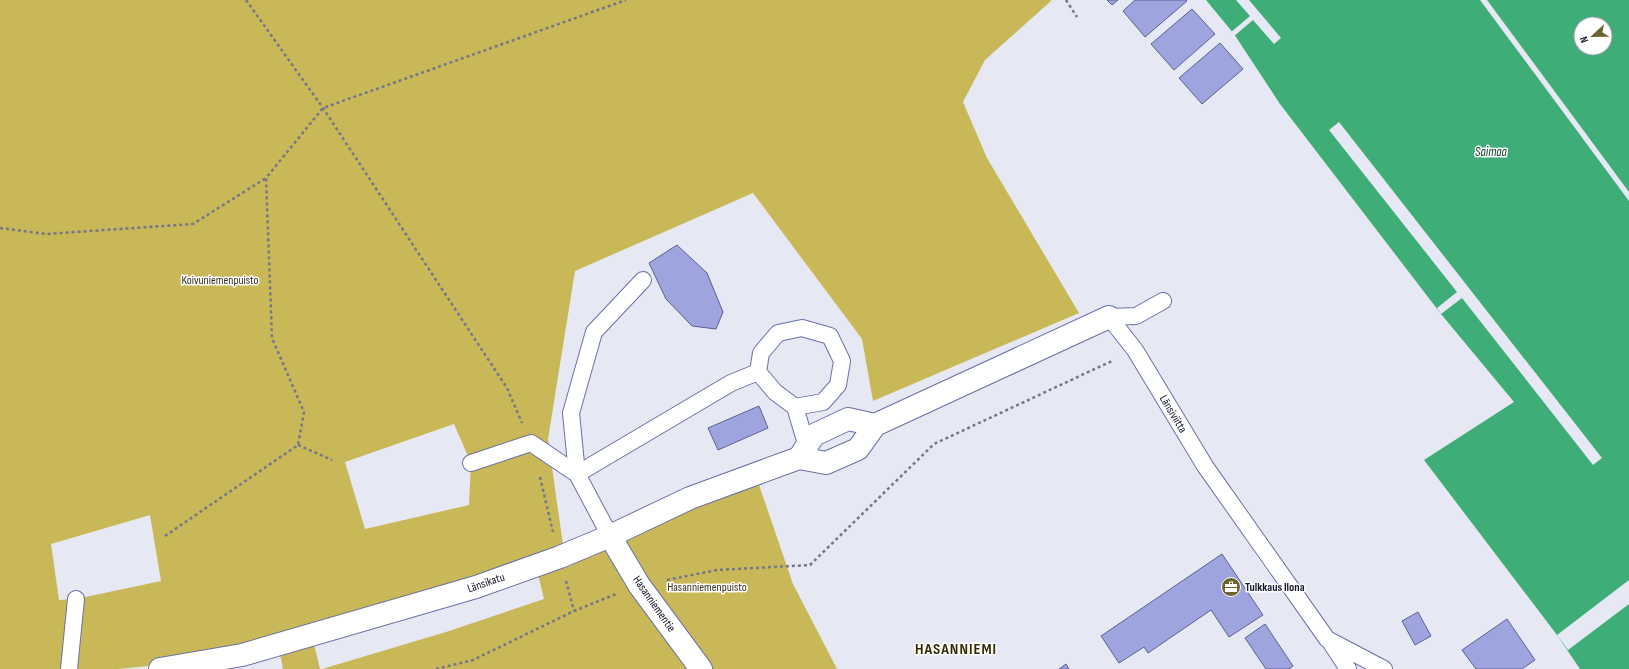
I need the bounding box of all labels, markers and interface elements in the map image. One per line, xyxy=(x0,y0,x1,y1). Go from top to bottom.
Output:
north arrow xyxy=(1573,16,1613,56)
text: N xyxy=(1577,34,1591,45)
water label: Saimaa xyxy=(1475,144,1508,160)
park label: Koivuniemenpuisto xyxy=(181,273,259,288)
street label: Länsiviitta xyxy=(1156,392,1190,436)
street label: Länsikatu xyxy=(465,570,507,596)
street label: Hasanniementie xyxy=(629,573,679,635)
office icon: Tulkkaus Ilona xyxy=(1220,576,1242,598)
park label: Hasanniemenpuisto xyxy=(667,580,747,595)
place label: Tulkkaus Ilona xyxy=(1245,580,1305,595)
district label: HASANNIEMI xyxy=(915,640,997,659)

